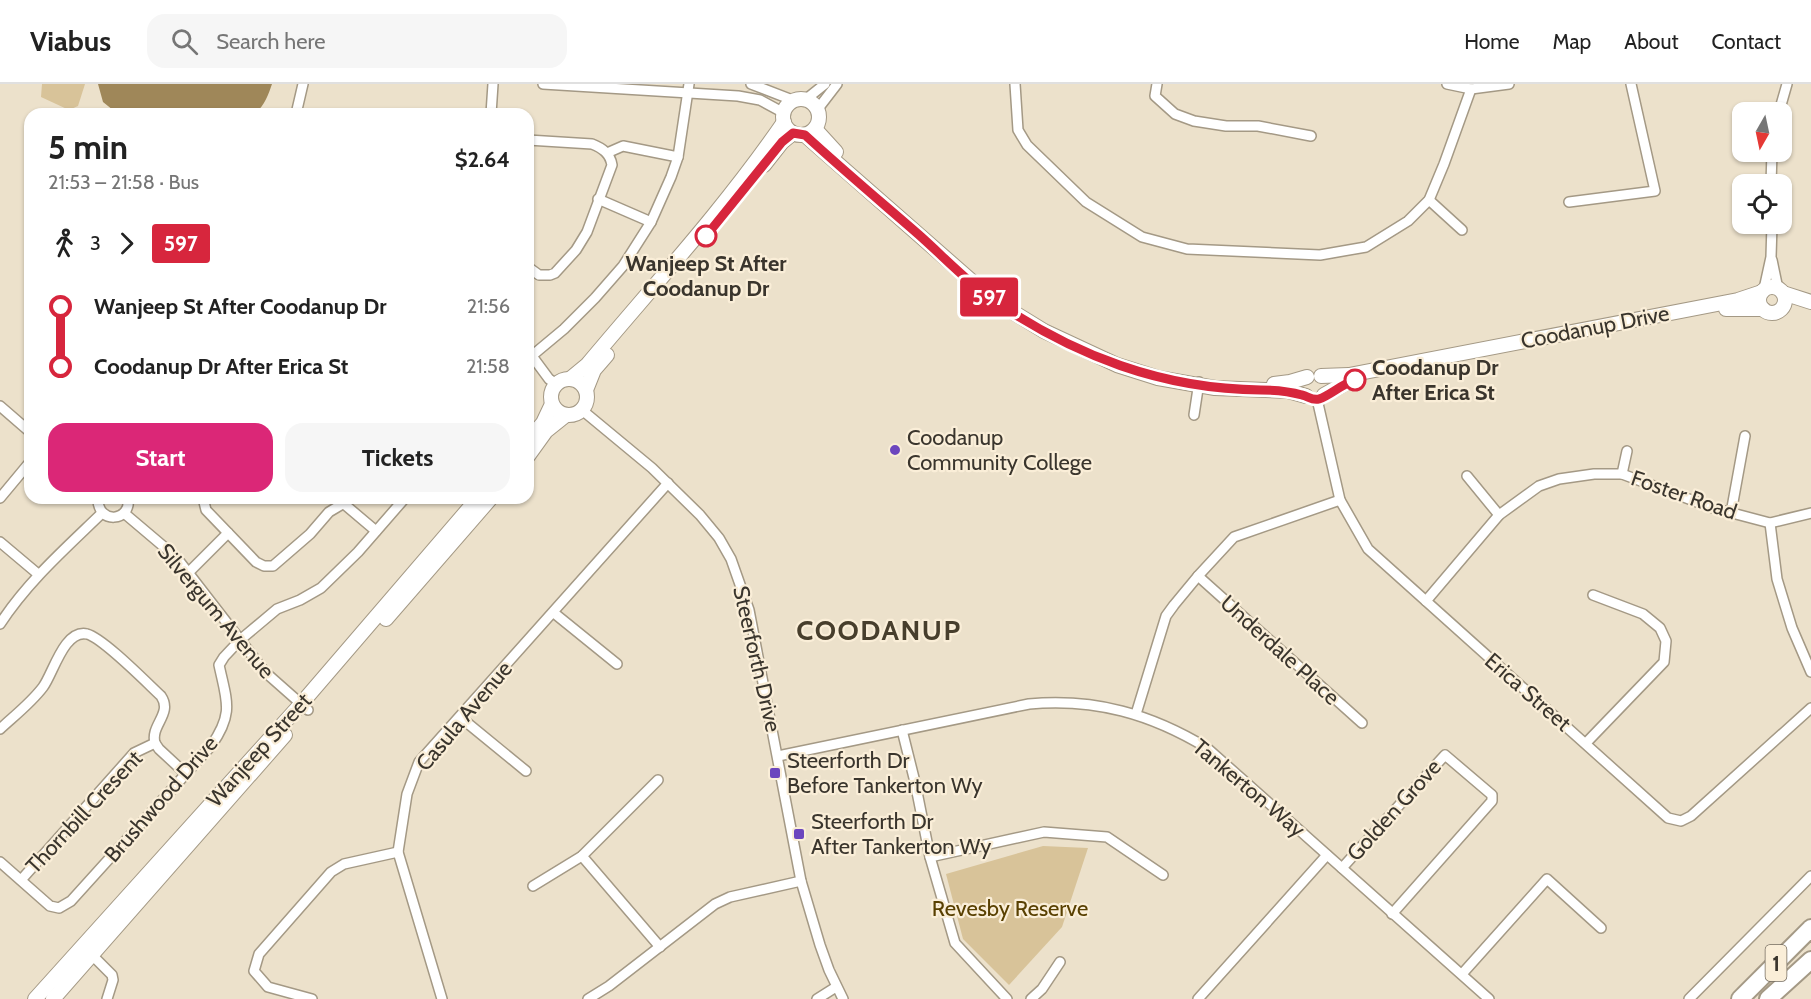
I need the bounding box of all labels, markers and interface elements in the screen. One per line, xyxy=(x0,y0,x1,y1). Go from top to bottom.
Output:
search box xyxy=(147,14,567,68)
text: Viabus xyxy=(30,24,111,58)
icon: search xyxy=(168,25,201,58)
text: Search here xyxy=(216,28,325,55)
text: Home xyxy=(1464,29,1520,54)
text: Map xyxy=(1553,29,1591,54)
text: About xyxy=(1624,29,1678,54)
text: Contact xyxy=(1711,29,1781,54)
north arrow xyxy=(1732,102,1792,162)
map controls xyxy=(1732,102,1792,234)
text: 5 min xyxy=(48,127,128,167)
text: $2.64 xyxy=(455,146,510,173)
text: 21:53 – 21:58 · Bus xyxy=(48,170,199,194)
button: locate xyxy=(1732,174,1792,234)
marker: Wanjeep St After Coodanup Dr xyxy=(695,225,717,247)
icon: walk xyxy=(48,227,81,260)
icon: forward xyxy=(110,227,143,260)
text: 3 xyxy=(90,231,101,255)
text: 597 xyxy=(164,231,198,256)
place label: Wanjeep St After Coodanup Dr xyxy=(625,250,787,302)
line badge: 597 xyxy=(954,278,1024,316)
text: 597 xyxy=(972,285,1006,310)
text: Wanjeep St After Coodanup Dr xyxy=(94,293,386,320)
text: 21:56 xyxy=(467,294,510,318)
street label: Coodanup Drive xyxy=(1519,299,1671,355)
text: Coodanup Dr After Erica St xyxy=(94,353,348,380)
text: 21:58 xyxy=(466,354,510,378)
place label: Coodanup Dr After Erica St xyxy=(1372,354,1499,406)
marker: Coodanup Dr After Erica St xyxy=(1344,369,1366,391)
button: Start xyxy=(48,423,273,492)
button: Tickets xyxy=(285,423,510,492)
place label: Coodanup Community College xyxy=(907,424,1092,476)
marker: Coodanup Community College xyxy=(888,443,902,457)
street label: Foster Road xyxy=(1628,464,1740,526)
street label: Silvergum Avenue xyxy=(152,538,280,684)
street label: Steerforth Drive xyxy=(727,583,787,735)
street label: Underdale Place xyxy=(1215,589,1345,711)
district label: COODANUP xyxy=(796,613,962,647)
street label: Erica Street xyxy=(1479,647,1577,737)
street label: Casula Avenue xyxy=(410,656,518,776)
street label: Wanjeep Street xyxy=(201,687,318,812)
street label: Brushwood Drive xyxy=(99,730,223,868)
street label: Tankerton Way xyxy=(1187,733,1311,843)
street label: Thornbill Cresent xyxy=(20,744,148,879)
place label: Steerforth Dr Before Tankerton Wy xyxy=(787,747,983,799)
street label: Golden Grove xyxy=(1341,754,1447,866)
marker: Steerforth Dr Before Tankerton Wy xyxy=(768,766,782,780)
place label: Steerforth Dr After Tankerton Wy xyxy=(811,808,991,860)
marker: Steerforth Dr After Tankerton Wy xyxy=(792,827,806,841)
park label: Revesby Reserve xyxy=(932,895,1088,922)
road number: 1 xyxy=(1766,945,1786,981)

